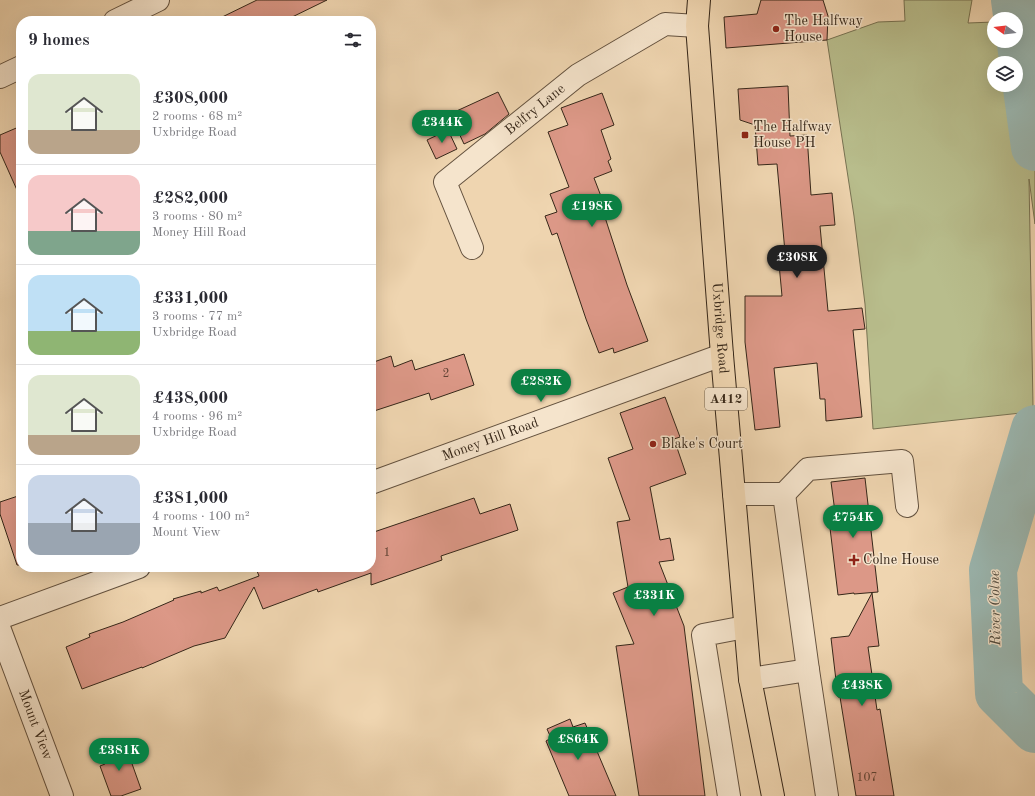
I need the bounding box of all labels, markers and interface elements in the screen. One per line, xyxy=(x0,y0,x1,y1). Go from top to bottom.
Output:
north arrow xyxy=(987,12,1023,48)
map controls xyxy=(987,12,1023,92)
place label: The Halfway House xyxy=(784,14,863,44)
marker: The Halfway House xyxy=(771,24,781,34)
icon: filters xyxy=(342,29,364,51)
text: 9 homes xyxy=(28,32,90,49)
button: layers xyxy=(987,56,1023,92)
street label: Belfry Lane xyxy=(503,81,568,137)
icon: home xyxy=(60,90,108,138)
text: £308,000 xyxy=(152,90,228,107)
text: 2 rooms · 68 m² xyxy=(152,110,242,123)
pin: £344K xyxy=(414,110,470,144)
text: £344K xyxy=(421,116,463,129)
place label: The Halfway House PH xyxy=(753,120,832,150)
text: Uxbridge Road xyxy=(152,126,237,139)
marker: The Halfway House PH xyxy=(740,130,750,140)
text: £282,000 xyxy=(152,190,228,207)
icon: home xyxy=(60,191,108,239)
pin: £198K xyxy=(564,194,620,228)
text: £198K xyxy=(571,200,613,213)
text: 3 rooms · 80 m² xyxy=(152,210,242,223)
text: Money Hill Road xyxy=(152,226,246,239)
pin: £308K xyxy=(769,245,825,279)
text: £308K xyxy=(776,251,818,264)
street label: Uxbridge Road xyxy=(710,282,731,374)
text: £331,000 xyxy=(152,290,228,307)
icon: home xyxy=(60,291,108,339)
text: 3 rooms · 77 m² xyxy=(152,310,242,323)
text: Uxbridge Road xyxy=(152,326,237,339)
house number: 2 xyxy=(443,368,449,380)
pin: £282K xyxy=(513,369,569,403)
text: £282K xyxy=(520,375,562,388)
road number: A412 xyxy=(705,388,747,410)
text: £438,000 xyxy=(152,390,228,407)
icon: home xyxy=(60,391,108,439)
text: 4 rooms · 96 m² xyxy=(152,410,242,423)
street label: Money Hill Road xyxy=(440,416,540,463)
text: Uxbridge Road xyxy=(152,426,237,439)
place label: Blake's Court xyxy=(661,437,743,451)
marker: Blake's Court xyxy=(648,439,658,449)
text: £381,000 xyxy=(152,490,228,507)
icon: home xyxy=(60,491,108,539)
pin: £754K xyxy=(825,505,881,539)
text: 4 rooms · 100 m² xyxy=(152,510,250,523)
text: £754K xyxy=(832,511,874,524)
text: Mount View xyxy=(152,526,221,539)
house number: 1 xyxy=(384,547,390,559)
place label: Colne House xyxy=(863,553,939,567)
marker: Colne House xyxy=(848,554,860,566)
water label: River Colne xyxy=(988,570,1004,647)
pin: £331K xyxy=(626,583,682,617)
text: £331K xyxy=(633,589,675,602)
pin: £438K xyxy=(834,673,890,707)
text: £438K xyxy=(841,679,883,692)
street label: Mount View xyxy=(16,688,55,762)
pin: £864K xyxy=(550,727,606,761)
text: £864K xyxy=(557,733,599,746)
pin: £381K xyxy=(91,738,147,772)
text: £381K xyxy=(98,744,140,757)
house number: 107 xyxy=(857,772,877,784)

